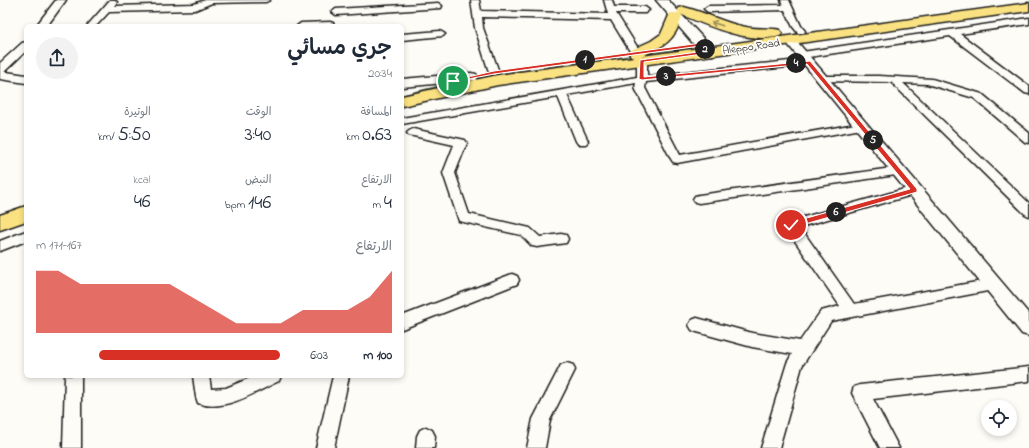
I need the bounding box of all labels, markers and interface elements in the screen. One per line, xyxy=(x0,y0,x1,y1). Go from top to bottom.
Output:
one-way arrow xyxy=(711,20,724,27)
text: جري مسائي xyxy=(287,33,392,65)
street label: Aleppo Road xyxy=(721,35,781,59)
button: share xyxy=(36,37,78,79)
pin: 2 xyxy=(695,39,715,59)
text: 2 xyxy=(702,41,708,57)
pin: 1 xyxy=(575,50,595,70)
text: 1 xyxy=(583,52,587,68)
pin: 4 xyxy=(786,53,806,73)
text: 4 xyxy=(794,55,798,71)
text: 20:34 xyxy=(368,64,392,83)
pin xyxy=(436,64,470,98)
pin: 3 xyxy=(656,66,676,86)
text: 3 xyxy=(664,68,668,84)
icon: arrive xyxy=(442,70,464,92)
text: الوتيرة xyxy=(124,104,151,120)
text: الوقت xyxy=(246,104,271,120)
text: المسافة xyxy=(361,104,392,120)
text: 5:50 xyxy=(117,121,151,150)
text: 3:40 xyxy=(245,121,271,150)
text: 0.63 xyxy=(362,121,392,150)
text: /km xyxy=(98,129,117,145)
text: km xyxy=(346,129,362,145)
pin: 5 xyxy=(863,130,883,150)
text: 5 xyxy=(870,132,876,148)
text: kcal xyxy=(133,172,151,188)
text: النبض xyxy=(245,172,271,188)
text: الارتفاع xyxy=(361,172,392,188)
text: 46 xyxy=(134,188,151,217)
text: 146 xyxy=(248,189,271,218)
text: 4 xyxy=(384,189,392,218)
text: bpm xyxy=(225,197,248,213)
text: m xyxy=(372,197,384,213)
pin: 6 xyxy=(826,202,846,222)
text: 6 xyxy=(834,204,838,220)
pin xyxy=(774,208,808,242)
icon: check xyxy=(780,214,802,236)
text: 167–171 m xyxy=(36,236,82,255)
text: الارتفاع xyxy=(356,237,392,256)
text: 6:03 xyxy=(310,346,328,365)
text: 100 m xyxy=(363,346,392,365)
map controls xyxy=(981,400,1017,436)
button: locate xyxy=(981,400,1017,436)

